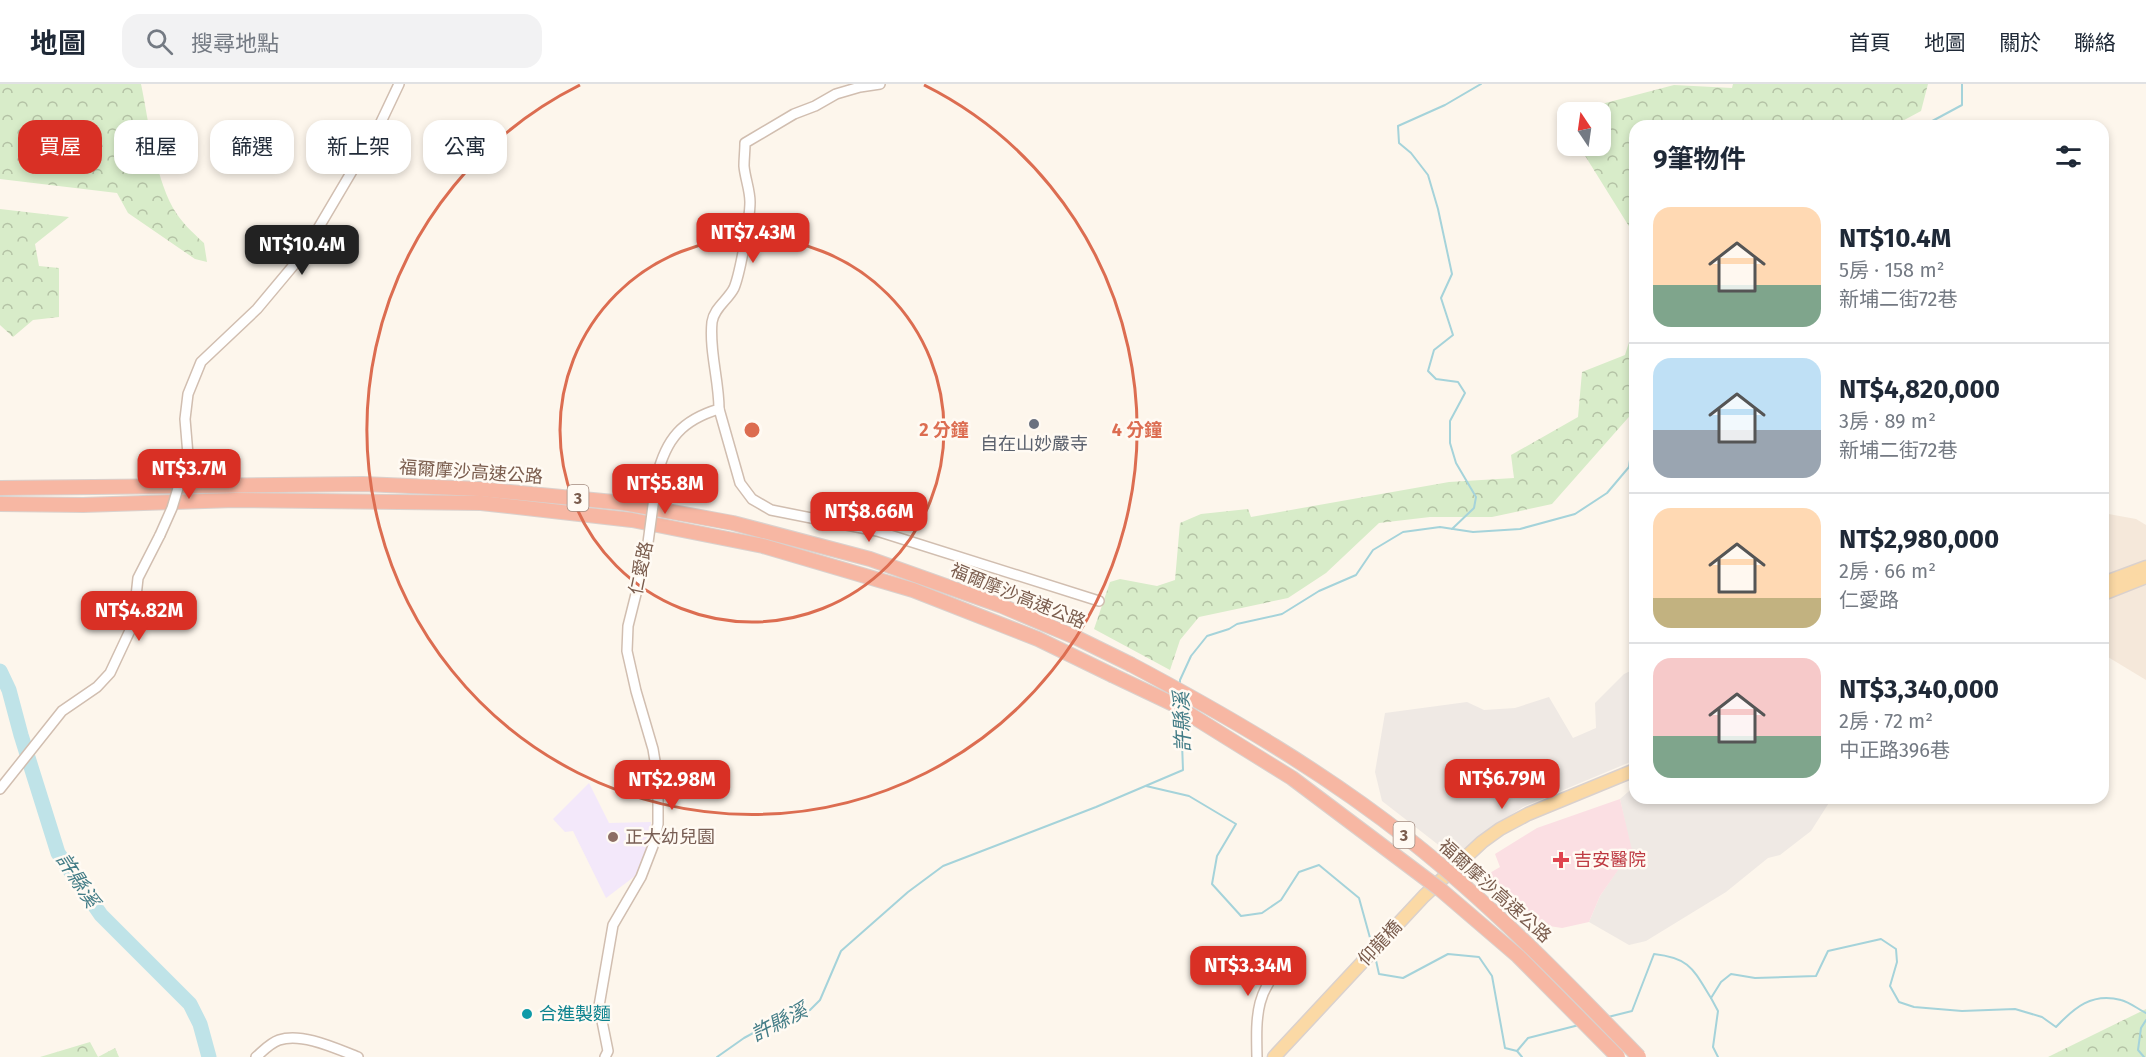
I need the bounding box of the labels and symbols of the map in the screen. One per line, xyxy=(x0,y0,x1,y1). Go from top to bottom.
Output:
north arrow xyxy=(1557,102,1611,156)
pin: NT$7.43M xyxy=(691,213,815,264)
pin: NT$10.4M xyxy=(240,225,364,276)
marker: 自在山妙嚴寺 xyxy=(1027,417,1041,431)
text: 2 分鐘 xyxy=(919,419,969,441)
text: 4 分鐘 xyxy=(1112,419,1162,441)
centre of rings xyxy=(742,420,762,440)
place label: 自在山妙嚴寺 xyxy=(980,433,1088,455)
pin: NT$3.7M xyxy=(134,449,244,500)
street label: 福爾摩沙高速公路 xyxy=(398,456,544,488)
pin: NT$5.8M xyxy=(610,464,720,515)
road number: 3 xyxy=(568,485,588,511)
pin: NT$8.66M xyxy=(807,492,931,543)
street label: 仁愛路 xyxy=(625,539,657,597)
street label: 福爾摩沙高速公路 xyxy=(947,559,1089,633)
pin: NT$4.82M xyxy=(77,591,201,642)
water label: 許縣溪 xyxy=(1169,689,1195,752)
pin: NT$6.79M xyxy=(1440,759,1564,810)
pin: NT$2.98M xyxy=(610,760,734,811)
road number: 3 xyxy=(1394,822,1414,848)
place label: 正大幼兒園 xyxy=(625,826,715,848)
marker: 正大幼兒園 xyxy=(606,830,620,844)
street label: 福爾摩沙高速公路 xyxy=(1434,835,1556,947)
water label: 許縣溪 xyxy=(52,848,106,914)
place label: 吉安醫院 xyxy=(1574,849,1646,871)
marker: 吉安醫院 xyxy=(1552,851,1570,869)
street label: 仰龍橋 xyxy=(1354,916,1406,970)
pin: NT$3.34M xyxy=(1186,946,1310,997)
water label: 許縣溪 xyxy=(747,996,814,1046)
place label: 合進製麵 xyxy=(539,1003,611,1025)
marker: 合進製麵 xyxy=(520,1007,534,1021)

